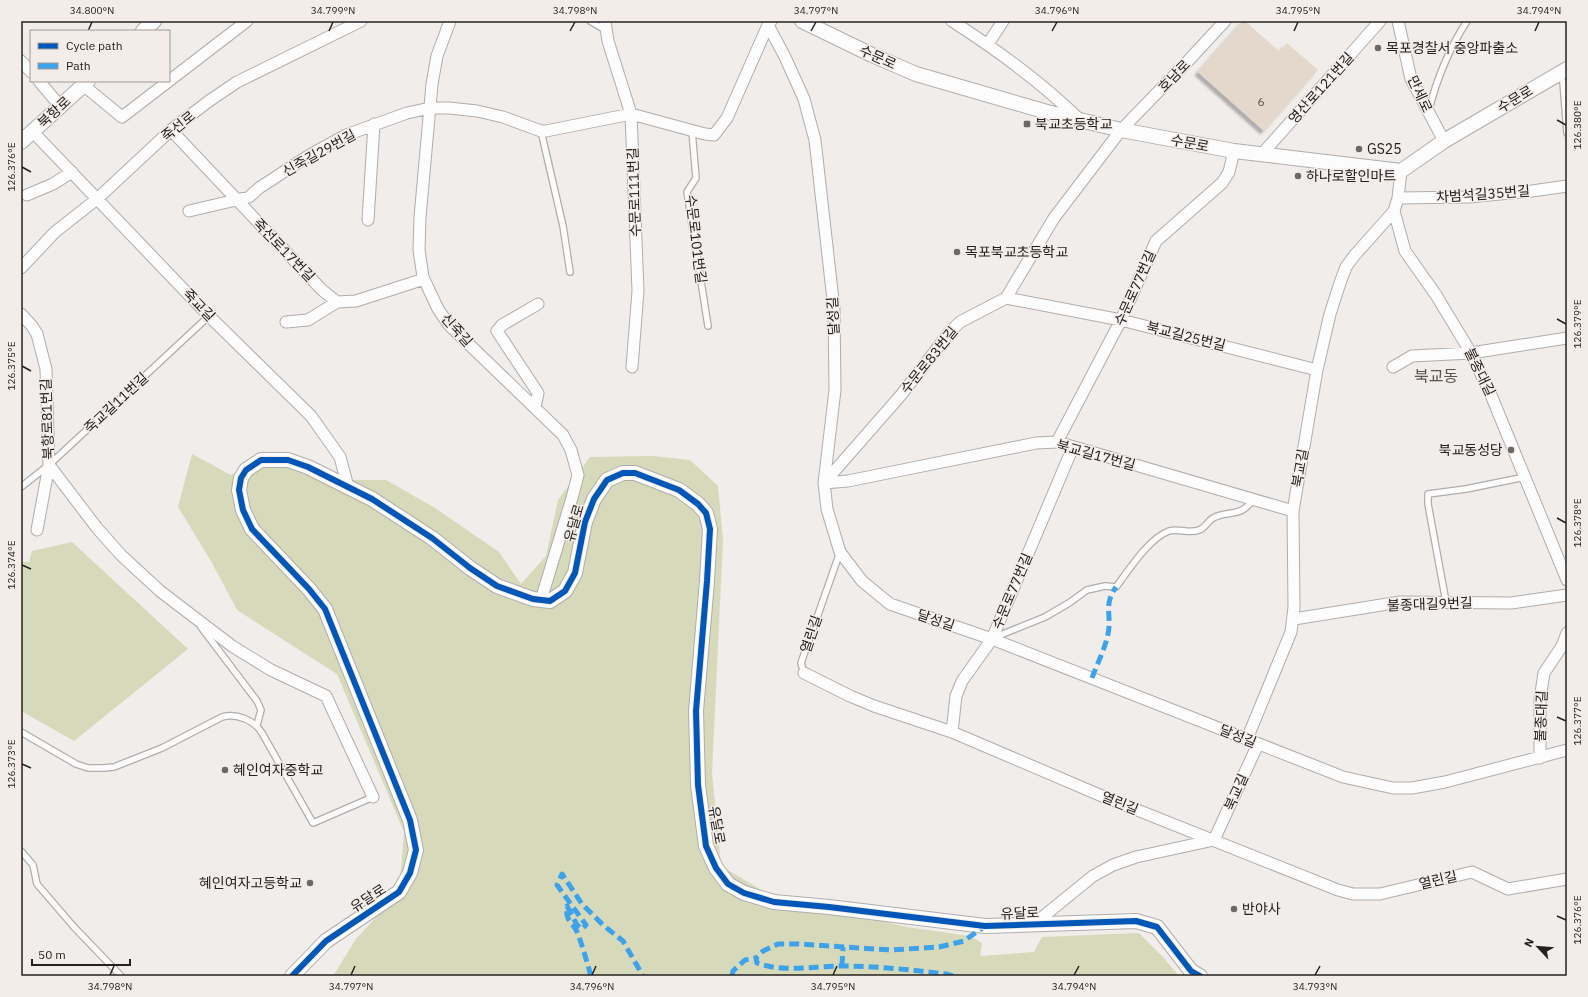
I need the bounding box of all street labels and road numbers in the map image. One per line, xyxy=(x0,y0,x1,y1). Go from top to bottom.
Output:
street label: 수문로 xyxy=(857,41,899,73)
street label: 영산로121번길 xyxy=(1284,49,1358,127)
street label: 호남로 xyxy=(1154,56,1194,96)
street label: 만세로 xyxy=(1404,73,1436,115)
street label: 수문로 xyxy=(1494,81,1536,117)
street label: 북항로 xyxy=(34,92,74,132)
street label: 죽선로 xyxy=(157,107,199,145)
street label: 신죽길29번길 xyxy=(279,125,359,181)
street label: 수문로 xyxy=(1169,130,1211,156)
street label: 수문로111번길 xyxy=(623,147,645,237)
street label: 차범석길35번길 xyxy=(1435,182,1531,206)
street label: 수문로101번길 xyxy=(682,193,710,285)
street label: 죽선로17번길 xyxy=(249,215,319,285)
street label: 수문로77번길 xyxy=(1110,247,1160,329)
street label: 죽교길 xyxy=(179,285,219,325)
street label: 달성길 xyxy=(823,296,843,336)
street label: 신죽길 xyxy=(437,310,477,350)
street label: 북교길25번길 xyxy=(1144,317,1228,355)
street label: 수문로83번길 xyxy=(896,323,962,397)
street label: 불종대길 xyxy=(1461,345,1499,399)
street label: 죽교길11번길 xyxy=(80,369,152,437)
street label: 북항로81번길 xyxy=(37,378,57,460)
street label: 북교길17번길 xyxy=(1054,436,1138,474)
street label: 북교길 xyxy=(1288,447,1312,489)
street label: 유달로 xyxy=(560,502,588,544)
street label: 수문로77번길 xyxy=(988,550,1036,632)
street label: 불종대길9번길 xyxy=(1387,594,1473,614)
street label: 달성길 xyxy=(915,605,957,635)
street label: 열린길 xyxy=(796,613,826,655)
street label: 불종대길 xyxy=(1531,690,1551,742)
street label: 달성길 xyxy=(1217,720,1259,752)
street label: 북교길 xyxy=(1220,771,1252,813)
street label: 열린길 xyxy=(1099,787,1141,819)
street label: 유달로 xyxy=(705,804,729,846)
street label: 열린길 xyxy=(1417,867,1459,893)
street label: 유달로 xyxy=(347,880,389,916)
street label: 유달로 xyxy=(1000,903,1040,923)

